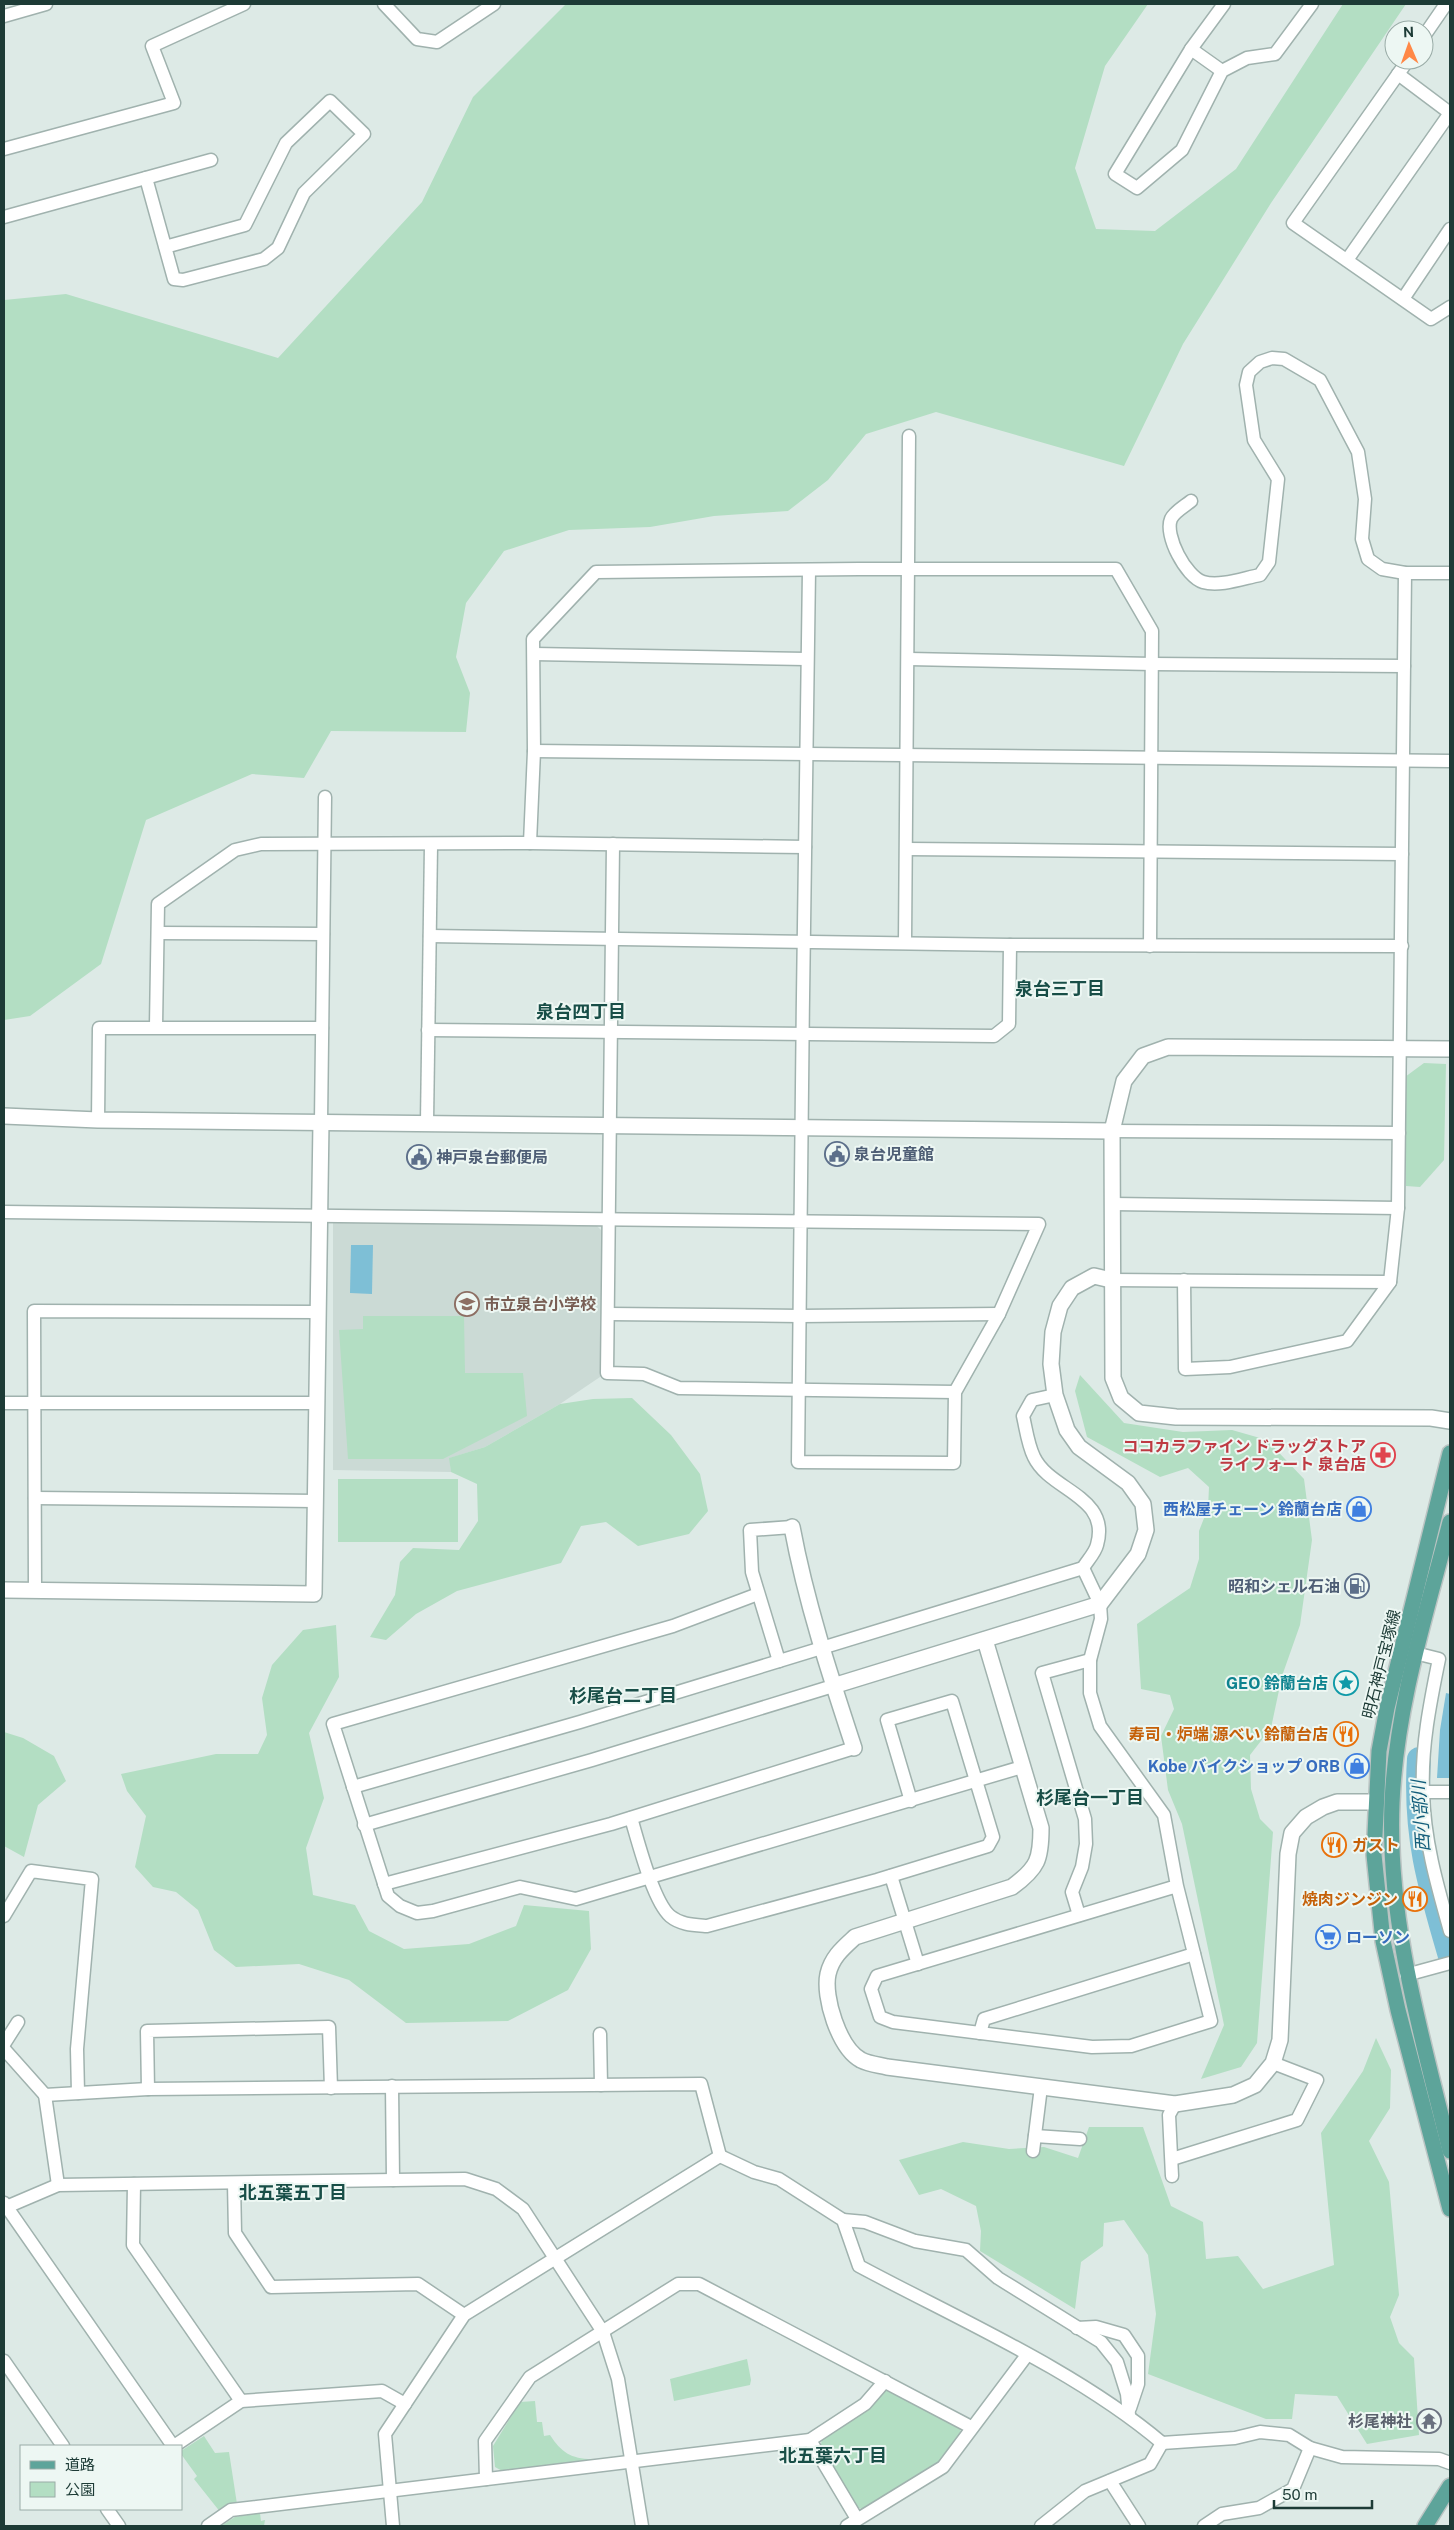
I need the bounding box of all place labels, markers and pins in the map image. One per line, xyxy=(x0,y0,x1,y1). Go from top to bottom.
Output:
public building icon: 泉台児童館 xyxy=(824,1141,850,1167)
public building icon: 神戸泉台郵便局 xyxy=(406,1144,432,1170)
place label: 泉台児童館 xyxy=(854,1145,934,1164)
place label: 神戸泉台郵便局 xyxy=(436,1148,548,1167)
school or university icon: 市立泉台小学校 xyxy=(454,1291,480,1317)
place label: 市立泉台小学校 xyxy=(484,1295,596,1314)
place label: ココカラファイン ドラッグストア ライフォート 泉台店 xyxy=(1122,1437,1366,1474)
pharmacy icon: ココカラファイン ドラッグストア ライフォート 泉台店 xyxy=(1370,1442,1396,1468)
shop icon: 西松屋チェーン 鈴蘭台店 xyxy=(1346,1496,1372,1522)
place label: 西松屋チェーン 鈴蘭台店 xyxy=(1163,1500,1342,1519)
fuel station icon: 昭和シェル石油 xyxy=(1344,1573,1370,1599)
place label: 昭和シェル石油 xyxy=(1228,1577,1340,1596)
place icon: GEO 鈴蘭台店 xyxy=(1333,1670,1359,1696)
place label: GEO 鈴蘭台店 xyxy=(1226,1674,1328,1693)
restaurant icon: 寿司・炉端 源べい 鈴蘭台店 xyxy=(1333,1721,1359,1747)
place label: 寿司・炉端 源べい 鈴蘭台店 xyxy=(1129,1725,1328,1744)
shop icon: Kobe バイクショップ ORB xyxy=(1344,1753,1370,1779)
place label: Kobe バイクショップ ORB xyxy=(1148,1757,1340,1776)
restaurant icon: ガスト xyxy=(1321,1832,1347,1858)
place label: ガスト xyxy=(1352,1836,1400,1855)
restaurant icon: 焼肉ジンジン xyxy=(1402,1886,1428,1912)
place label: 焼肉ジンジン xyxy=(1302,1890,1398,1909)
supermarket icon: ローソン xyxy=(1315,1924,1341,1950)
place label: ローソン xyxy=(1346,1928,1410,1947)
temple icon: 杉尾神社 xyxy=(1416,2408,1442,2434)
place label: 杉尾神社 xyxy=(1348,2412,1412,2431)

